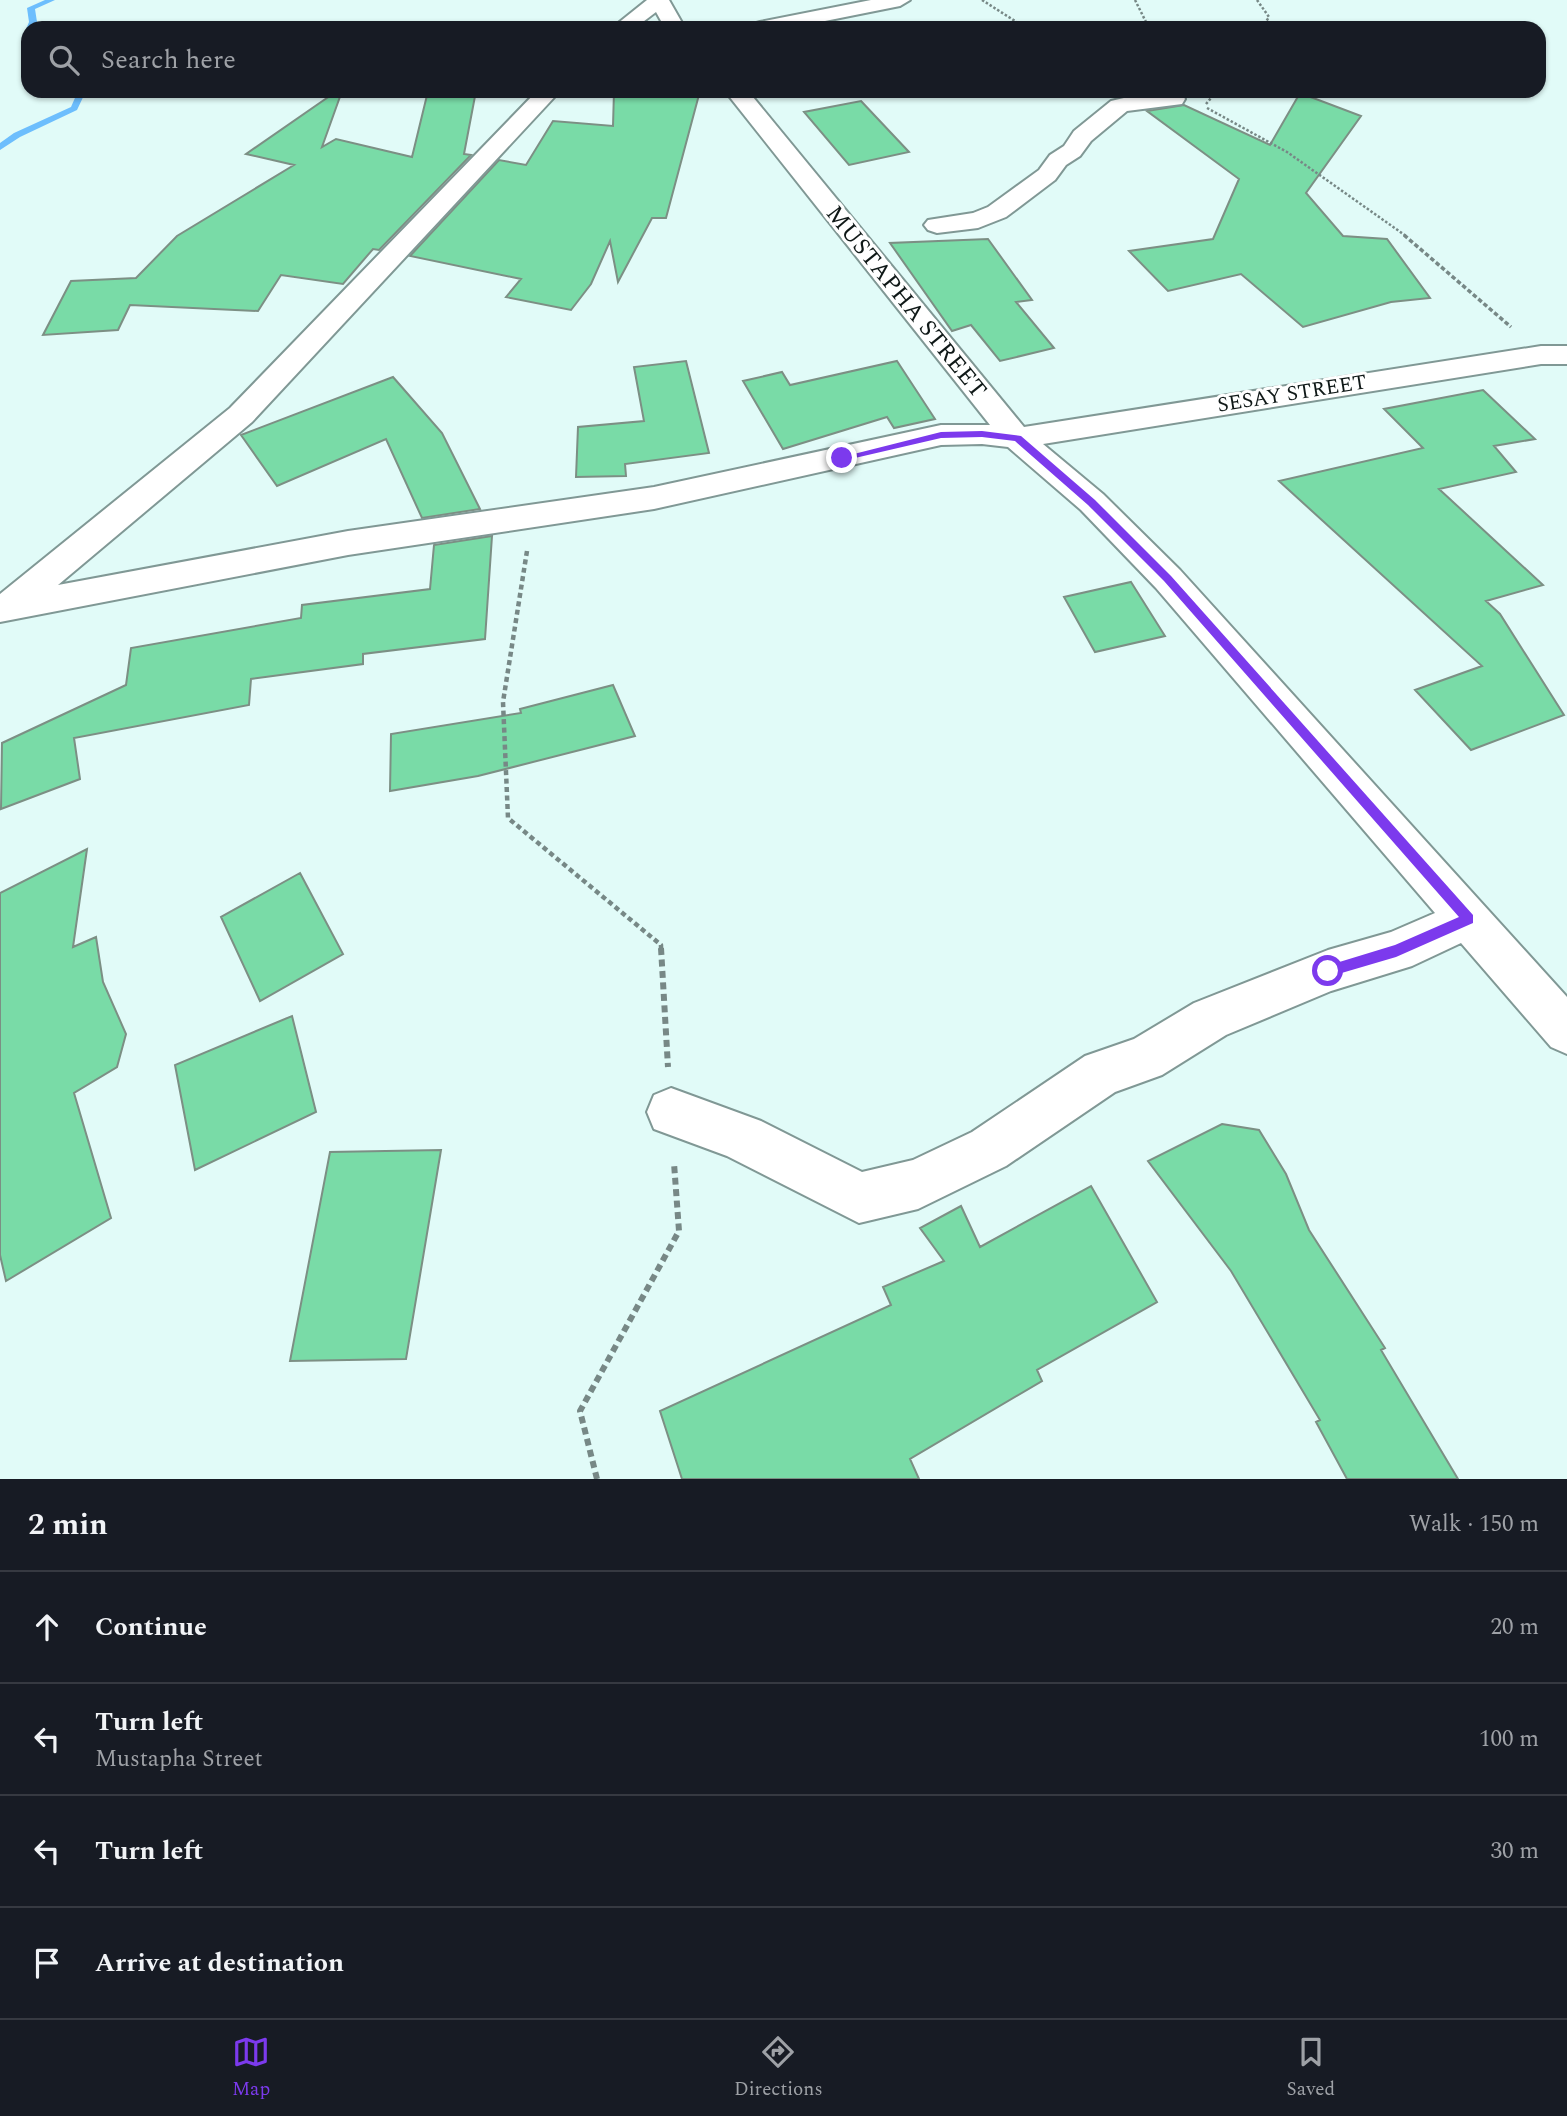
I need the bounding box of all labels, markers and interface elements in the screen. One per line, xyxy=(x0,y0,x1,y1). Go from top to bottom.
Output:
search box xyxy=(21,21,1546,98)
text: Search here xyxy=(101,40,236,80)
icon: search xyxy=(45,41,83,79)
street label: MUSTAPHA STREET xyxy=(817,198,995,406)
street label: SESAY STREET xyxy=(1215,366,1369,422)
route end xyxy=(826,442,857,473)
route start xyxy=(1312,955,1343,986)
text: 2 min xyxy=(28,1502,108,1548)
text: Walk · 150 m xyxy=(1409,1507,1539,1542)
text: Continue xyxy=(95,1607,207,1647)
icon: ahead xyxy=(28,1608,66,1646)
text: 20 m xyxy=(1490,1610,1539,1645)
text: Turn left xyxy=(95,1702,203,1742)
icon: left xyxy=(28,1720,66,1758)
text: 100 m xyxy=(1479,1722,1539,1757)
text: Mustapha Street xyxy=(95,1742,263,1777)
text: Turn left xyxy=(95,1831,203,1871)
icon: left xyxy=(28,1832,66,1870)
text: 30 m xyxy=(1490,1834,1539,1869)
text: Arrive at destination xyxy=(95,1943,344,1983)
icon: arrive xyxy=(28,1944,66,1982)
tab: Map xyxy=(232,2033,270,2104)
tab: Directions xyxy=(734,2033,823,2104)
tab: Saved xyxy=(1286,2033,1335,2104)

